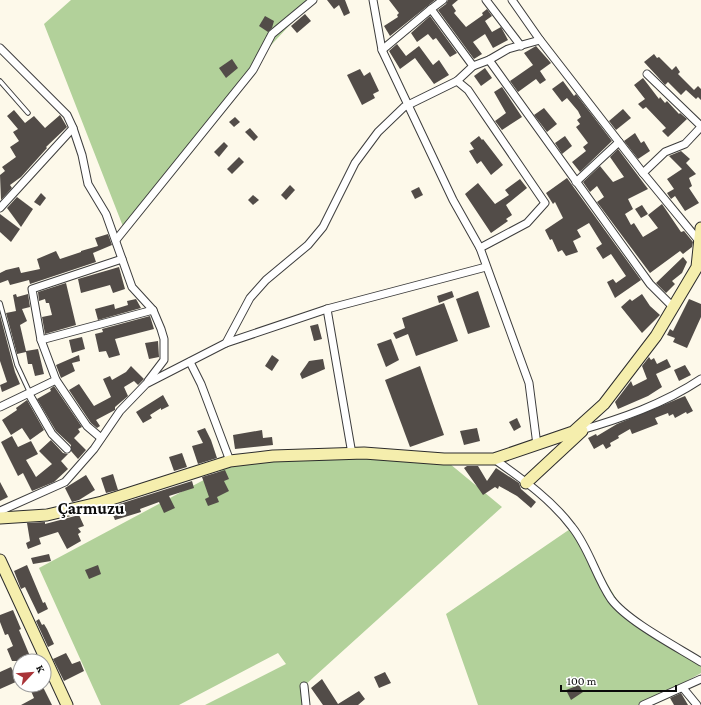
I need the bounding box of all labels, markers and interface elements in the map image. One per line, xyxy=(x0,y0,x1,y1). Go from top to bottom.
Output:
district label: Çarmuzu xyxy=(58,499,125,518)
north arrow xyxy=(12,653,52,693)
text: K xyxy=(34,663,48,675)
scale bar xyxy=(561,667,676,693)
text: 100 m xyxy=(567,674,597,688)

